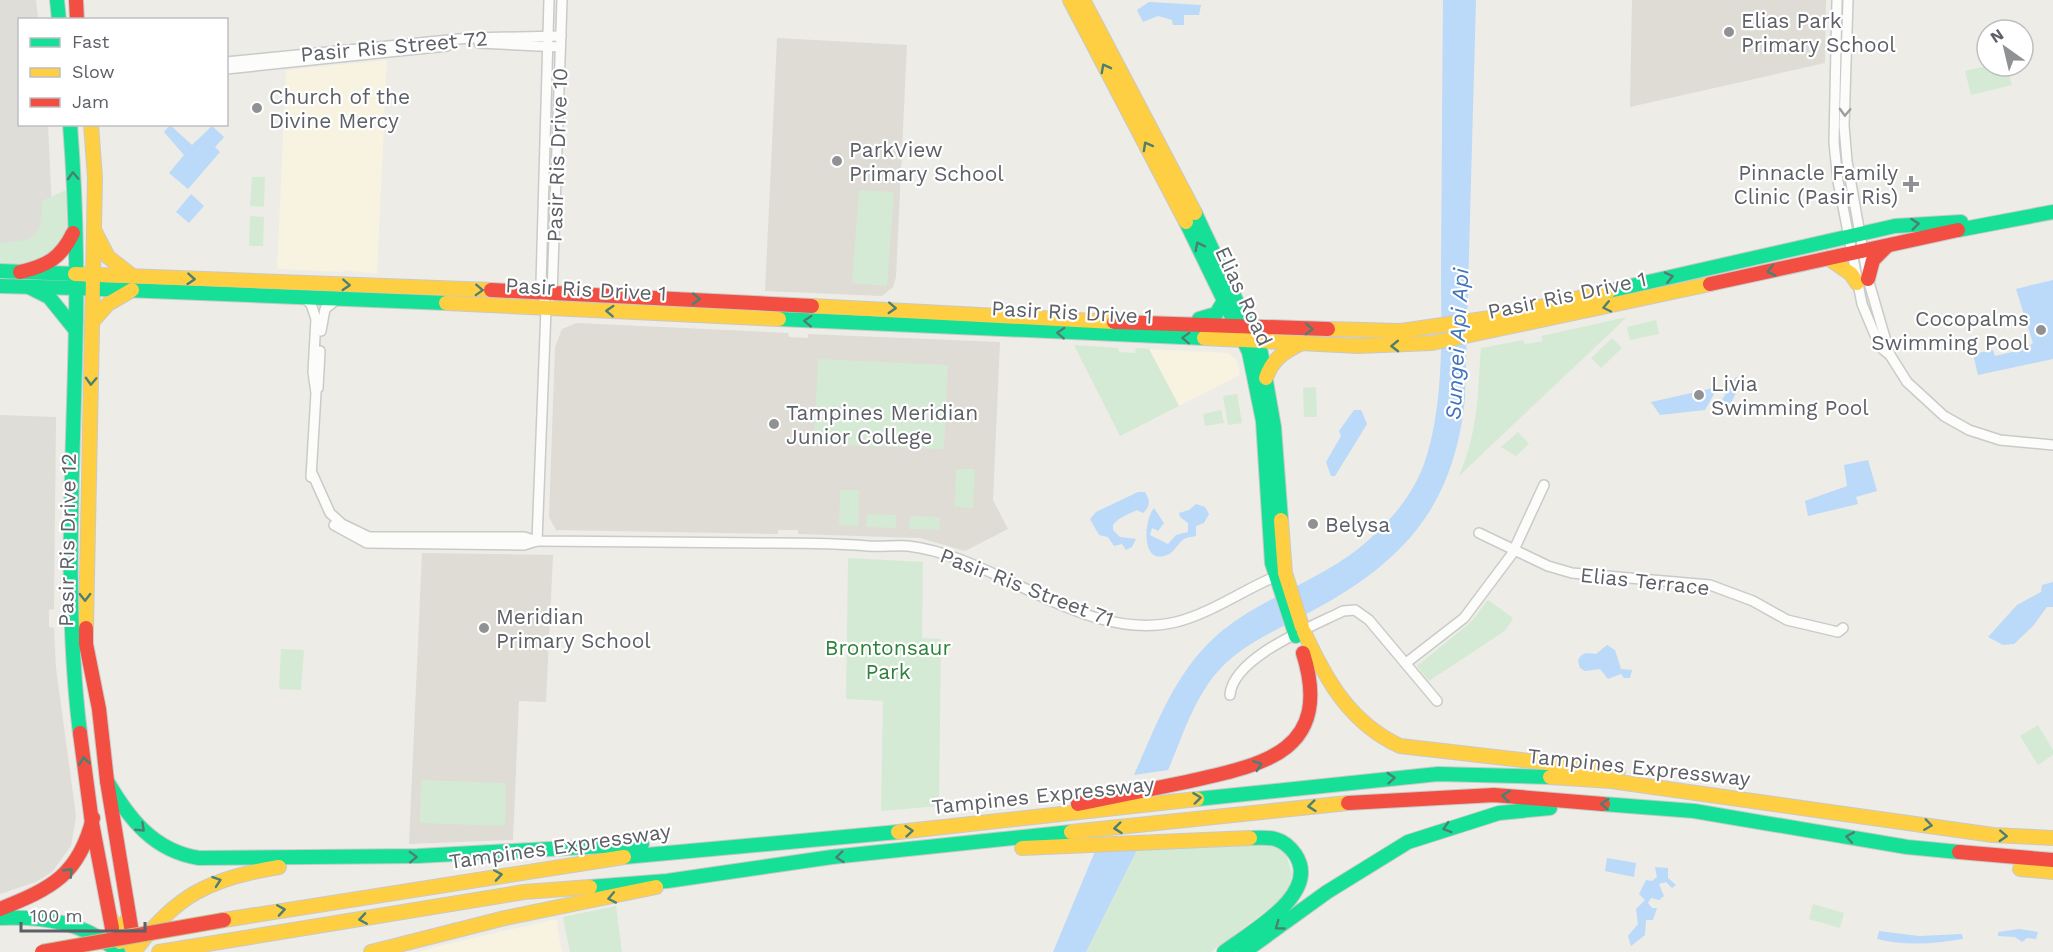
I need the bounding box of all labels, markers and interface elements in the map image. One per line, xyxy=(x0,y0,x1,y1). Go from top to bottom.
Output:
place label: Elias Park Primary School xyxy=(1741,8,1896,57)
legend xyxy=(18,18,228,126)
north arrow xyxy=(1975,18,2035,78)
street label: Pasir Ris Street 72 xyxy=(299,25,489,67)
marker: Elias Park Primary School xyxy=(1722,25,1736,39)
text: N xyxy=(1987,25,2007,47)
text: Fast xyxy=(72,31,110,52)
text: Slow xyxy=(72,61,115,82)
one-way arrow xyxy=(1101,64,1112,74)
street label: Pasir Ris Drive 10 xyxy=(541,67,573,243)
place label: Church of the Divine Mercy xyxy=(269,84,410,133)
text: Jam xyxy=(72,91,109,112)
marker: Church of the Divine Mercy xyxy=(250,101,264,115)
one-way arrow xyxy=(1838,108,1851,117)
place label: ParkView Primary School xyxy=(849,137,1004,186)
one-way arrow xyxy=(1143,142,1154,153)
marker: ParkView Primary School xyxy=(830,154,844,168)
place label: Pinnacle Family Clinic (Pasir Ris) xyxy=(1733,160,1898,209)
one-way arrow xyxy=(67,172,80,181)
marker: Pinnacle Family Clinic (Pasir Ris) xyxy=(1902,175,1920,193)
one-way arrow xyxy=(1910,218,1920,230)
one-way arrow xyxy=(1194,242,1206,253)
street label: Elias Road xyxy=(1210,242,1278,350)
one-way arrow xyxy=(1766,264,1776,277)
water label: Sungei Api Api xyxy=(1441,266,1474,420)
street label: Pasir Ris Drive 1 xyxy=(1485,266,1649,324)
one-way arrow xyxy=(1664,271,1674,284)
one-way arrow xyxy=(186,272,196,285)
street label: Pasir Ris Drive 1 xyxy=(505,272,667,306)
one-way arrow xyxy=(341,279,350,292)
one-way arrow xyxy=(475,284,484,296)
one-way arrow xyxy=(691,292,700,305)
street label: Pasir Ris Drive 1 xyxy=(991,295,1153,329)
one-way arrow xyxy=(1603,300,1613,313)
one-way arrow xyxy=(888,302,897,315)
one-way arrow xyxy=(606,305,615,318)
place label: Cocopalms Swimming Pool xyxy=(1871,306,2030,355)
one-way arrow xyxy=(804,314,813,327)
one-way arrow xyxy=(1305,322,1314,335)
marker: Cocopalms Swimming Pool xyxy=(2034,323,2048,337)
one-way arrow xyxy=(1057,326,1066,339)
one-way arrow xyxy=(1181,332,1190,345)
one-way arrow xyxy=(1390,339,1399,352)
place label: Livia Swimming Pool xyxy=(1711,371,1869,420)
one-way arrow xyxy=(85,376,98,385)
marker: Livia Swimming Pool xyxy=(1692,388,1706,402)
place label: Tampines Meridian Junior College xyxy=(786,400,978,449)
marker: Tampines Meridian Junior College xyxy=(767,417,781,431)
street label: Pasir Ris Drive 12 xyxy=(53,453,81,627)
place label: Belysa xyxy=(1325,512,1390,537)
marker: Belysa xyxy=(1306,517,1320,531)
street label: Pasir Ris Street 71 xyxy=(937,542,1117,632)
street label: Elias Terrace xyxy=(1579,562,1711,600)
one-way arrow xyxy=(79,592,92,601)
place label: Meridian Primary School xyxy=(496,604,651,653)
marker: Meridian Primary School xyxy=(477,621,491,635)
park label: Brontonsaur Park xyxy=(825,635,952,684)
street label: Tampines Expressway xyxy=(1527,743,1752,791)
one-way arrow xyxy=(79,756,91,765)
one-way arrow xyxy=(1252,759,1263,772)
street label: Tampines Expressway xyxy=(931,771,1156,819)
one-way arrow xyxy=(1386,772,1396,785)
one-way arrow xyxy=(1502,790,1511,803)
one-way arrow xyxy=(1193,793,1202,805)
one-way arrow xyxy=(1600,798,1609,811)
one-way arrow xyxy=(1307,799,1316,812)
street label: Tampines Expressway xyxy=(448,818,673,874)
one-way arrow xyxy=(1923,819,1933,831)
one-way arrow xyxy=(134,821,145,832)
one-way arrow xyxy=(1113,821,1123,834)
one-way arrow xyxy=(1442,821,1453,833)
one-way arrow xyxy=(904,825,913,838)
one-way arrow xyxy=(1998,829,2007,842)
one-way arrow xyxy=(1845,831,1855,844)
one-way arrow xyxy=(409,850,418,863)
one-way arrow xyxy=(836,850,845,863)
one-way arrow xyxy=(62,868,73,878)
one-way arrow xyxy=(494,869,503,881)
one-way arrow xyxy=(211,875,221,888)
one-way arrow xyxy=(607,891,617,904)
scale bar xyxy=(21,895,146,933)
one-way arrow xyxy=(276,904,286,917)
text: 100 m xyxy=(30,905,83,926)
one-way arrow xyxy=(359,912,368,924)
one-way arrow xyxy=(1275,919,1286,930)

